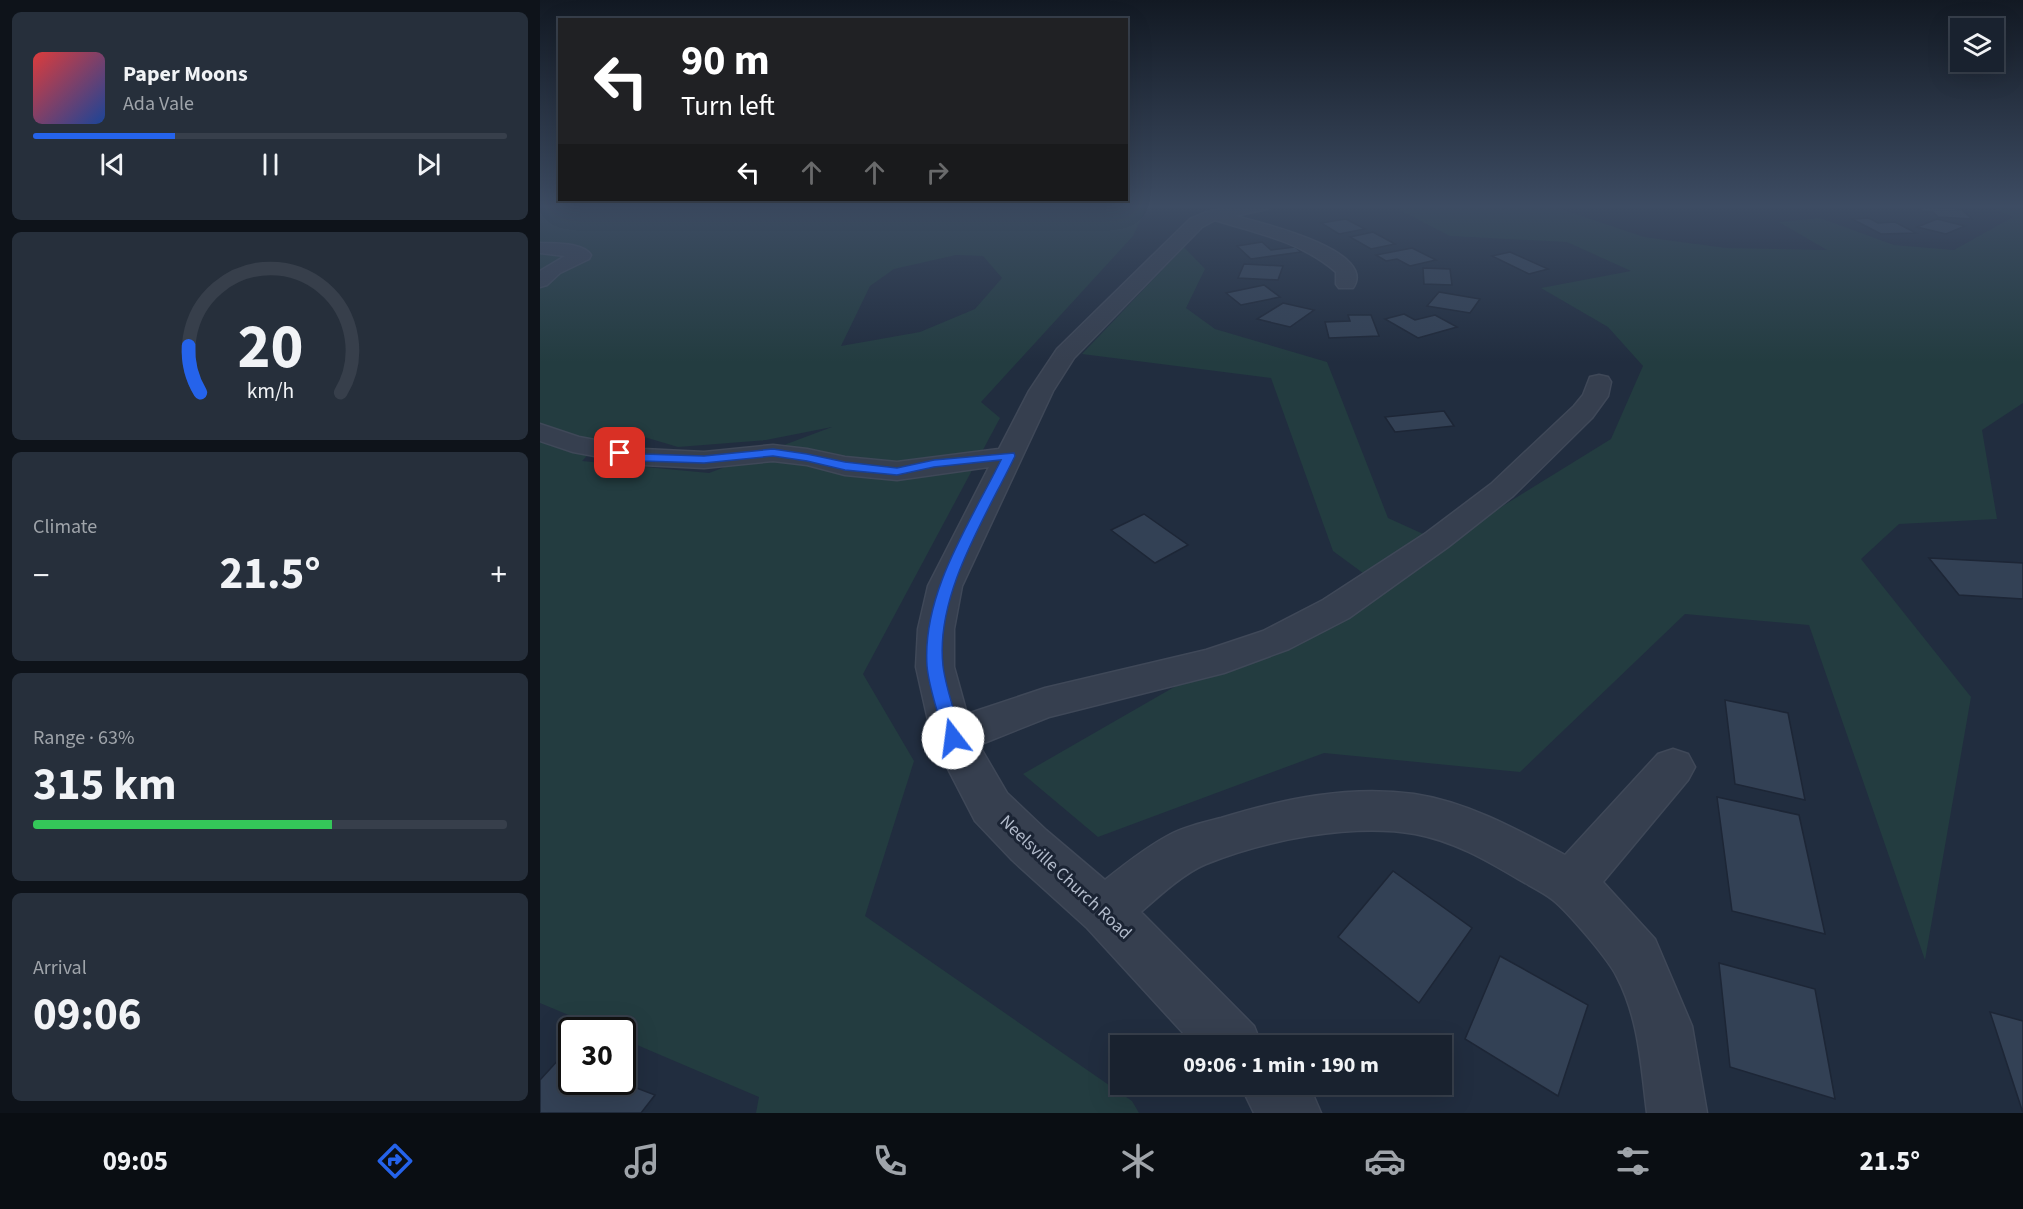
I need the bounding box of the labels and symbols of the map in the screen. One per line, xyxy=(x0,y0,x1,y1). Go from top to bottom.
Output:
pin xyxy=(594,427,645,478)
position arrow xyxy=(921,706,985,770)
street label: Neelsville Church Road xyxy=(994,809,1137,945)
speed limit sign: 30 xyxy=(558,1017,636,1095)

